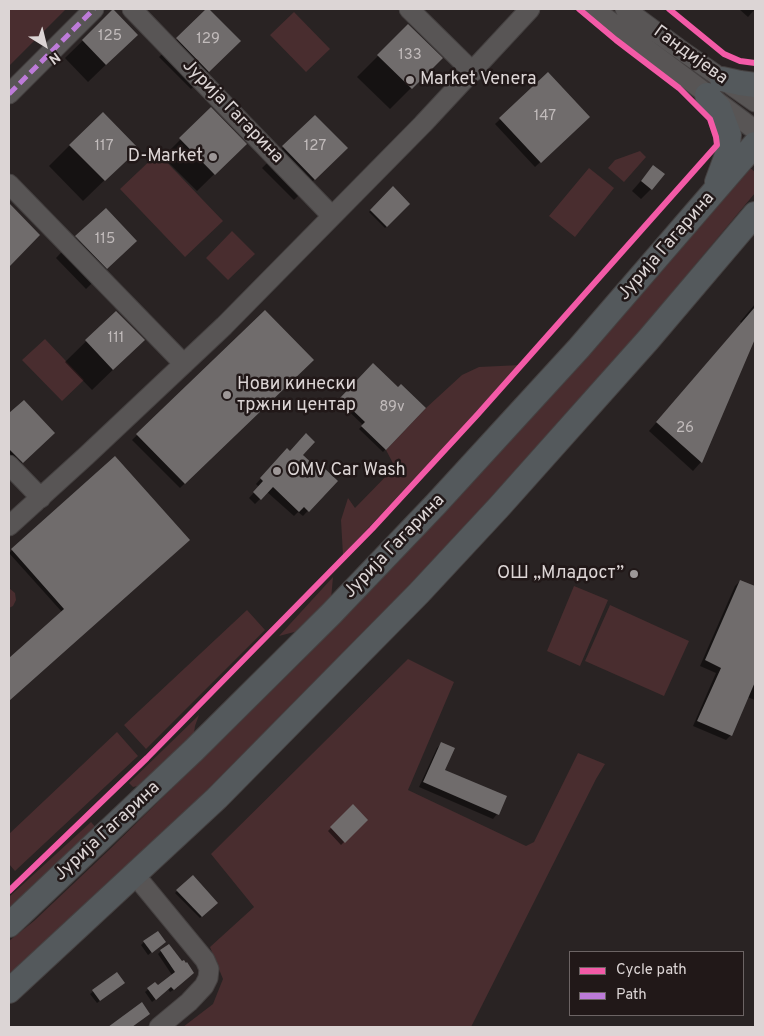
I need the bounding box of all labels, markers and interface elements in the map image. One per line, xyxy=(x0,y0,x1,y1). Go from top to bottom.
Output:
north arrow xyxy=(20,20,70,70)
street label: Гандијева xyxy=(649,22,731,90)
house number: 125 xyxy=(98,28,122,46)
house number: 129 xyxy=(196,31,220,49)
house number: 133 xyxy=(398,47,422,65)
text: N xyxy=(45,48,63,67)
street label: Јурија Гагарина xyxy=(177,55,287,169)
place label: Market Venera xyxy=(420,69,536,91)
marker: Market Venera xyxy=(404,74,416,86)
house number: 147 xyxy=(534,108,556,126)
house number: 117 xyxy=(95,138,113,156)
house number: 127 xyxy=(304,138,326,156)
place label: D-Market xyxy=(128,146,203,168)
marker: D-Market xyxy=(207,151,219,163)
street label: Јурија Гагарина xyxy=(614,188,720,306)
house number: 115 xyxy=(95,231,115,249)
house number: 111 xyxy=(108,330,124,348)
place label: Нови кинески тржни центар xyxy=(237,374,356,416)
marker: Нови кинески тржни центар xyxy=(221,389,233,401)
house number: 89v xyxy=(379,399,405,417)
house number: 26 xyxy=(676,420,694,438)
place label: OMV Car Wash xyxy=(287,460,406,482)
marker: OMV Car Wash xyxy=(271,465,283,477)
street label: Јурија Гагарина xyxy=(340,490,450,604)
place label: ОШ „Младост” xyxy=(497,563,624,585)
marker: ОШ „Младост” xyxy=(628,568,640,580)
street label: Јурија Гагарина xyxy=(51,778,165,886)
legend xyxy=(569,951,744,1016)
text: Cycle path xyxy=(616,961,687,980)
text: Path xyxy=(616,986,647,1005)

